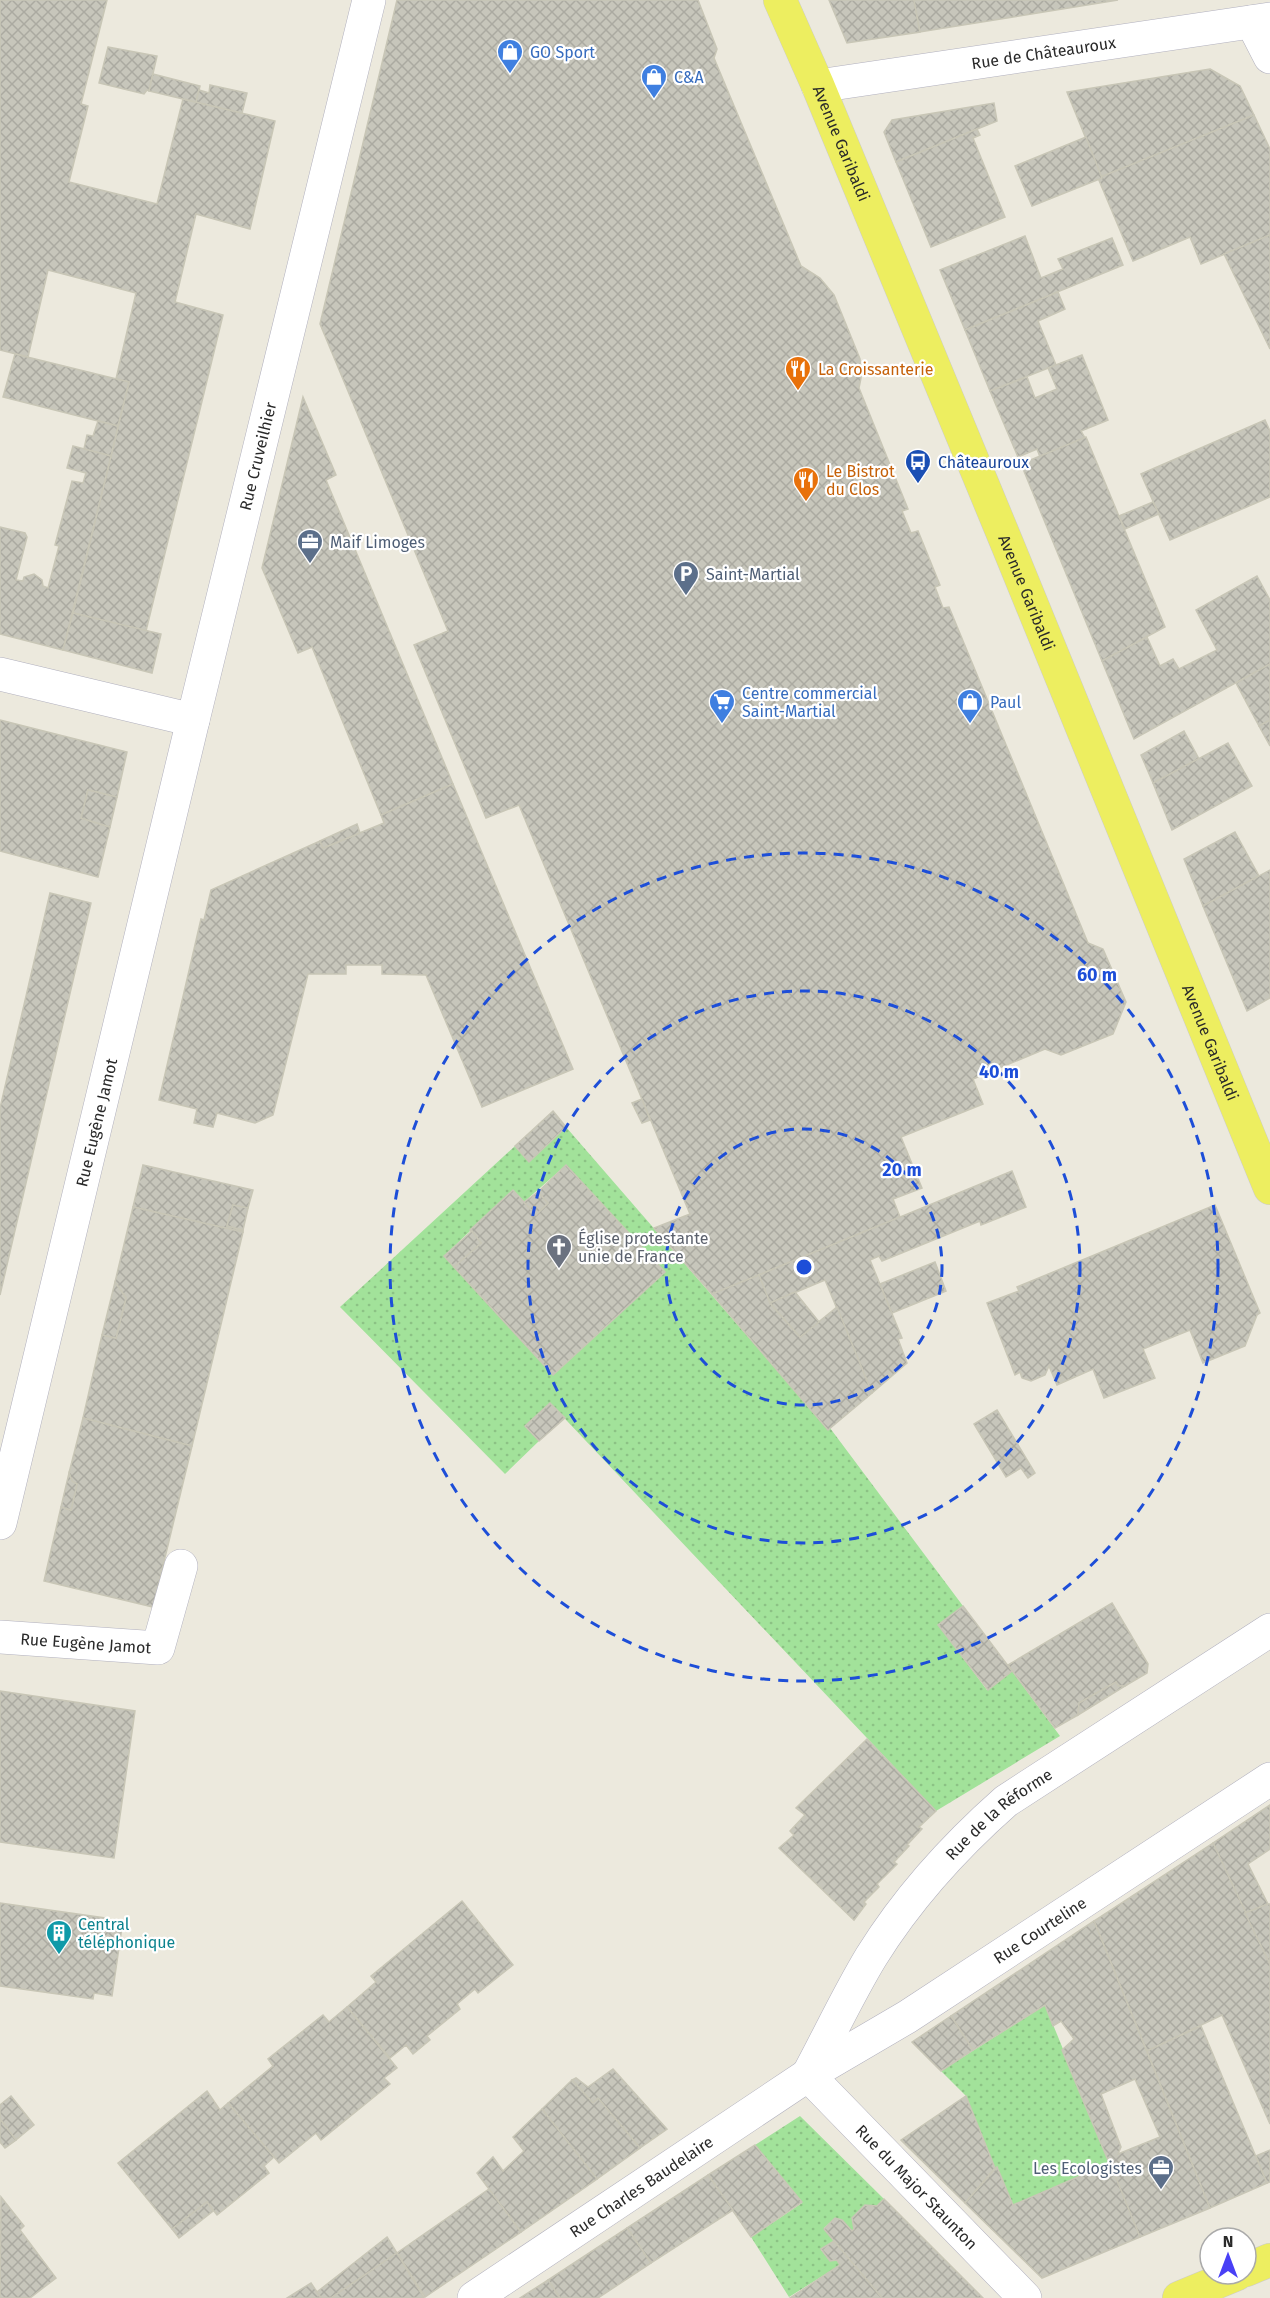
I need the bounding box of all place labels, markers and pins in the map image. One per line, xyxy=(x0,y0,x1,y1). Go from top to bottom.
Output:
shop icon: GO Sport xyxy=(495,37,525,75)
place label: GO Sport xyxy=(530,43,595,62)
shop icon: C&A xyxy=(639,62,669,100)
place label: C&A xyxy=(674,68,704,87)
restaurant icon: La Croissanterie xyxy=(783,354,813,392)
place label: La Croissanterie xyxy=(818,360,933,379)
bus stop icon: Châteauroux xyxy=(903,447,933,485)
place label: Châteauroux xyxy=(938,453,1029,472)
place label: Le Bistrot du Clos xyxy=(826,462,895,499)
restaurant icon: Le Bistrot du Clos xyxy=(791,465,821,503)
office icon: Maif Limoges xyxy=(295,527,325,565)
place label: Maif Limoges xyxy=(330,533,425,552)
parking icon: Saint-Martial xyxy=(671,559,701,597)
place label: Saint-Martial xyxy=(706,565,800,584)
place label: Centre commercial Saint-Martial xyxy=(742,684,877,721)
supermarket icon: Centre commercial Saint-Martial xyxy=(707,687,737,725)
shop icon: Paul xyxy=(955,687,985,725)
place label: Paul xyxy=(990,693,1021,712)
place label: Église protestante unie de France xyxy=(578,1228,708,1266)
church icon: Église protestante unie de France xyxy=(544,1232,574,1270)
centre of rings xyxy=(794,1257,814,1277)
place label: Central téléphonique xyxy=(78,1915,175,1952)
building icon: Central téléphonique xyxy=(44,1918,74,1956)
office icon: Les Ecologistes xyxy=(1146,2153,1176,2191)
place label: Les Ecologistes xyxy=(1033,2159,1142,2178)

